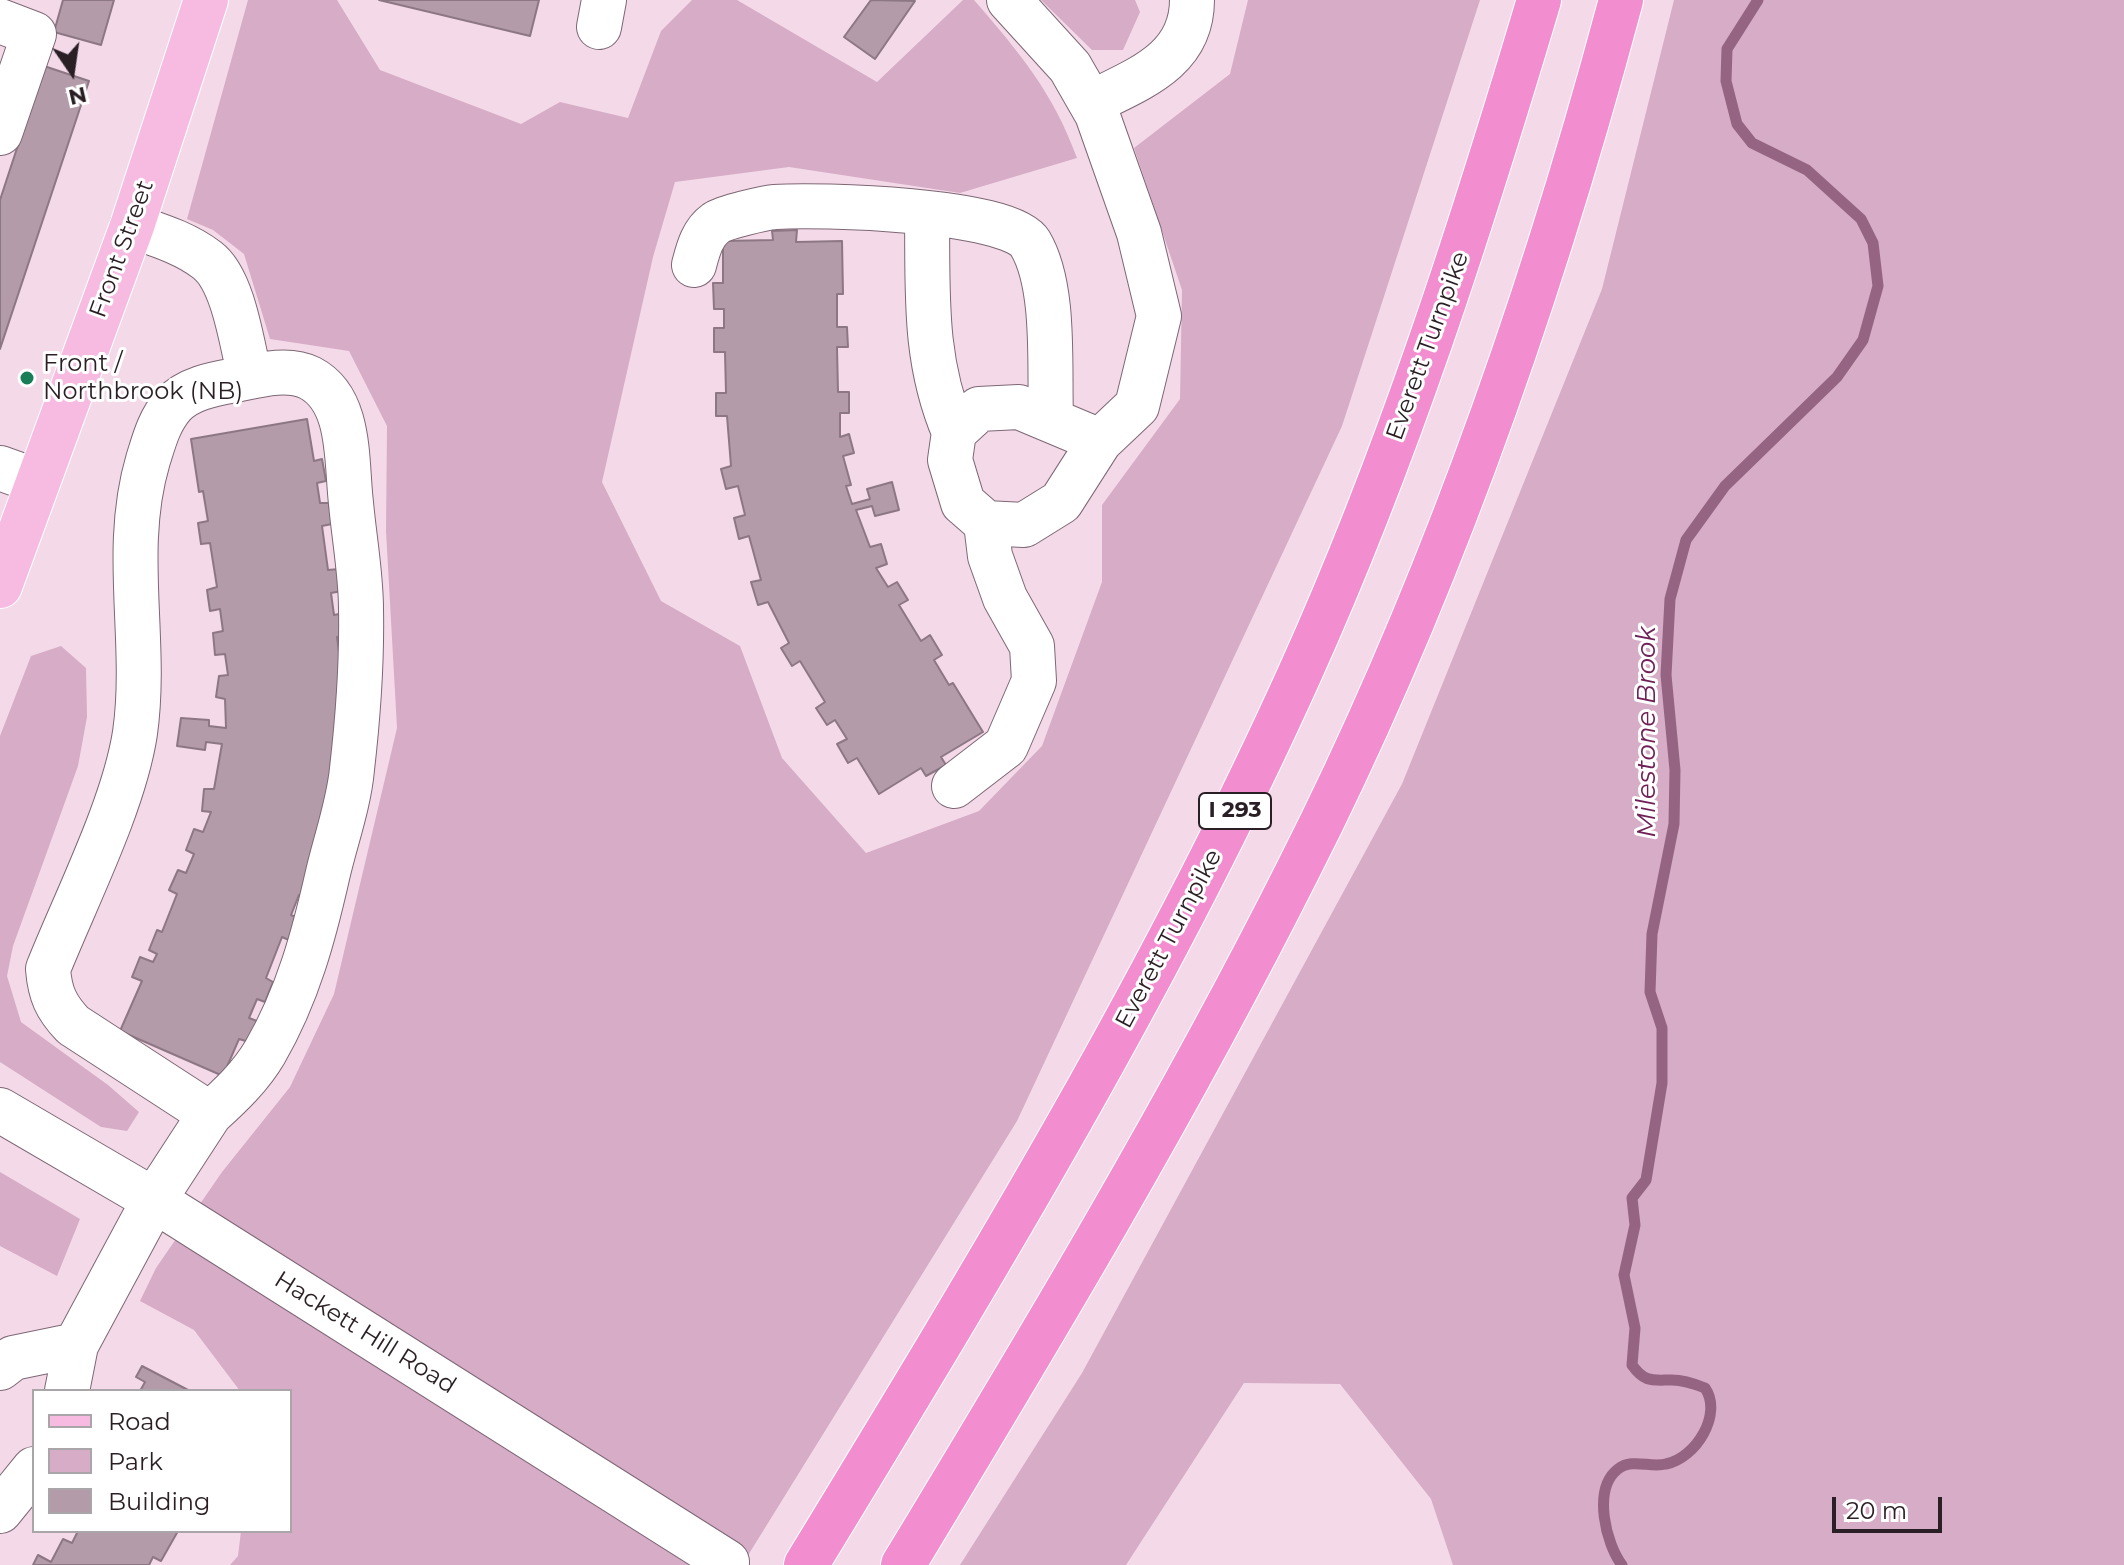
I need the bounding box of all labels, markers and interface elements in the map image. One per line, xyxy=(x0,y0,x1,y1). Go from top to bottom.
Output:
north arrow xyxy=(32,32,112,112)
text: N xyxy=(66,81,89,111)
street label: Front Street xyxy=(84,176,160,322)
street label: Everett Turnpike xyxy=(1381,248,1475,444)
place label: Front / Northbrook (NB) xyxy=(43,350,243,406)
marker: Front / Northbrook (NB) xyxy=(18,369,36,387)
water label: Milestone Brook xyxy=(1631,626,1663,838)
road number: I 293 xyxy=(1199,793,1271,829)
street label: Everett Turnpike xyxy=(1110,845,1228,1033)
street label: Hackett Hill Road xyxy=(269,1265,461,1401)
legend xyxy=(32,1389,292,1533)
text: Road xyxy=(108,1407,171,1436)
text: Park xyxy=(108,1447,163,1476)
scale bar xyxy=(1836,1481,1946,1531)
text: Building xyxy=(108,1487,211,1516)
text: 20 m xyxy=(1846,1496,1907,1525)

